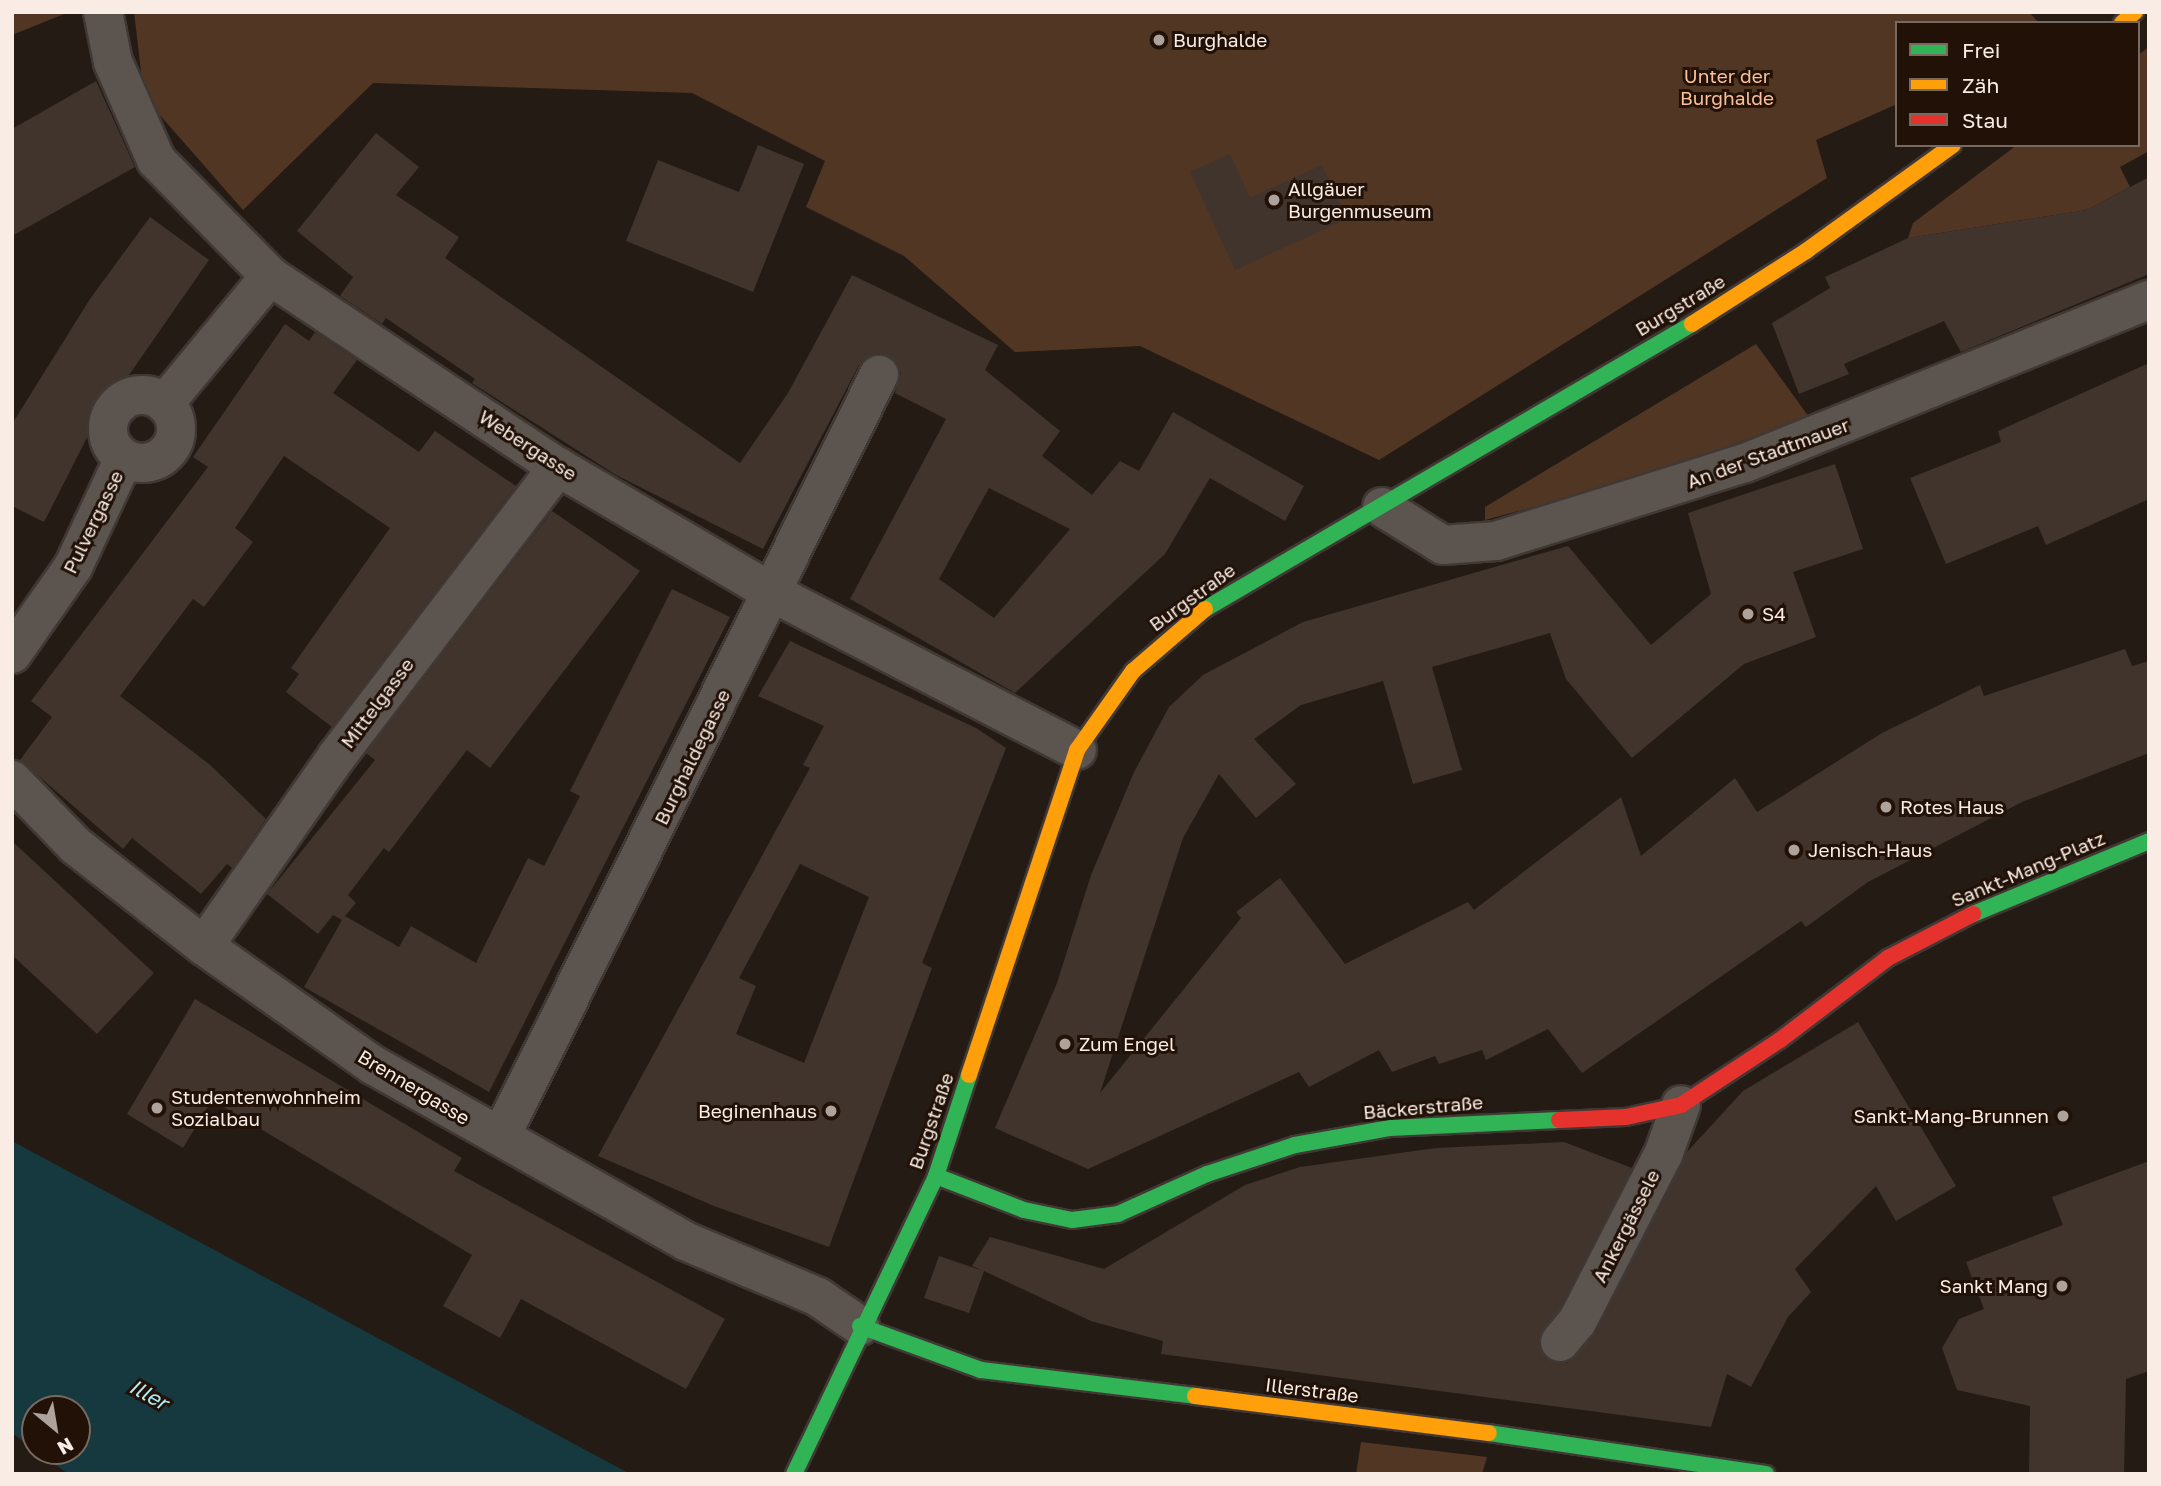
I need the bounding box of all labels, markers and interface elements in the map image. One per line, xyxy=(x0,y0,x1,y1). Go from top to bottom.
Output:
legend xyxy=(1895,21,2140,147)
place label: Burghalde xyxy=(1173,29,1267,51)
marker: Burghalde xyxy=(1151,32,1167,48)
text: Frei xyxy=(1962,37,2000,63)
park label: Unter der Burghalde xyxy=(1680,65,1774,109)
text: Zäh xyxy=(1962,72,1999,98)
text: Stau xyxy=(1962,107,2008,133)
place label: Allgäuer Burgenmuseum xyxy=(1288,178,1432,222)
marker: Allgäuer Burgenmuseum xyxy=(1266,192,1282,208)
street label: Burgstraße xyxy=(1631,269,1729,341)
street label: Webergasse xyxy=(475,405,581,485)
street label: An der Stadtmauer xyxy=(1684,413,1852,493)
street label: Pulvergasse xyxy=(58,467,128,577)
street label: Burgstraße xyxy=(1145,558,1239,636)
place label: S4 xyxy=(1762,603,1786,625)
marker: S4 xyxy=(1740,606,1756,622)
street label: Mittelgasse xyxy=(336,653,418,753)
street label: Burghaldegasse xyxy=(649,686,735,828)
place label: Rotes Haus xyxy=(1900,796,2004,818)
marker: Rotes Haus xyxy=(1878,799,1894,815)
street label: Sankt-Mang-Platz xyxy=(1948,826,2108,912)
place label: Jenisch-Haus xyxy=(1808,839,1932,861)
marker: Jenisch-Haus xyxy=(1786,842,1802,858)
place label: Zum Engel xyxy=(1079,1033,1175,1055)
marker: Zum Engel xyxy=(1057,1036,1073,1052)
street label: Brennergasse xyxy=(354,1045,474,1129)
street label: Burgstraße xyxy=(904,1070,958,1172)
place label: Studentenwohnheim Sozialbau xyxy=(171,1086,361,1130)
street label: Bäckerstraße xyxy=(1362,1090,1484,1124)
marker: Studentenwohnheim Sozialbau xyxy=(149,1100,165,1116)
place label: Beginenhaus xyxy=(698,1100,817,1122)
marker: Beginenhaus xyxy=(823,1103,839,1119)
place label: Sankt-Mang-Brunnen xyxy=(1853,1105,2049,1127)
marker: Sankt-Mang-Brunnen xyxy=(2055,1108,2071,1124)
street label: Ankergässele xyxy=(1588,1166,1664,1286)
place label: Sankt Mang xyxy=(1940,1275,2048,1297)
marker: Sankt Mang xyxy=(2054,1278,2070,1294)
water label: Iller xyxy=(125,1373,173,1415)
street label: Illerstraße xyxy=(1264,1373,1360,1407)
north arrow xyxy=(21,1395,91,1465)
text: N xyxy=(54,1433,78,1460)

